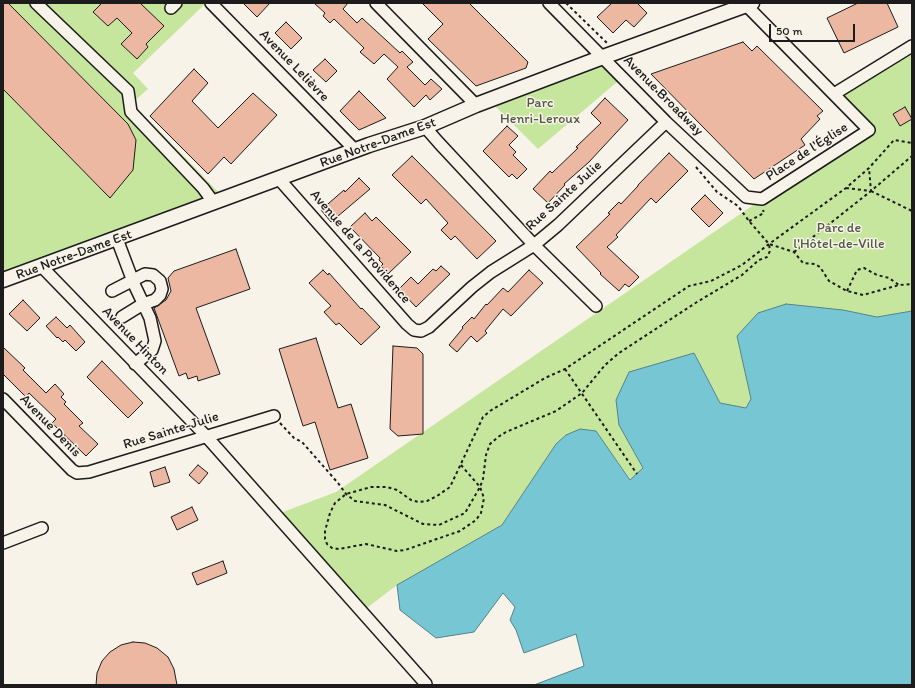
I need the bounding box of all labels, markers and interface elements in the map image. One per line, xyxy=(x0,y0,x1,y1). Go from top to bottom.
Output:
scale bar xyxy=(771,16,857,42)
text: 50 m xyxy=(776,24,802,38)
street label: Avenue Lelièvre xyxy=(255,26,333,106)
street label: Avenue Broadway xyxy=(619,52,707,140)
park label: Parc Henri-Leroux xyxy=(500,95,580,128)
street label: Rue Notre-Dame Est xyxy=(318,114,438,172)
street label: Place de l'Église xyxy=(763,119,851,185)
street label: Rue Sainte Julie xyxy=(523,157,605,235)
street label: Avenue de la Providence xyxy=(306,187,414,307)
park label: Parc de l'Hôtel-de-Ville xyxy=(793,220,885,252)
street label: Rue Notre-Dame Est xyxy=(14,226,134,284)
street label: Avenue Hinton xyxy=(98,303,172,379)
street label: Avenue Denis xyxy=(16,391,84,461)
street label: Rue Sainte-Julie xyxy=(121,408,221,454)

